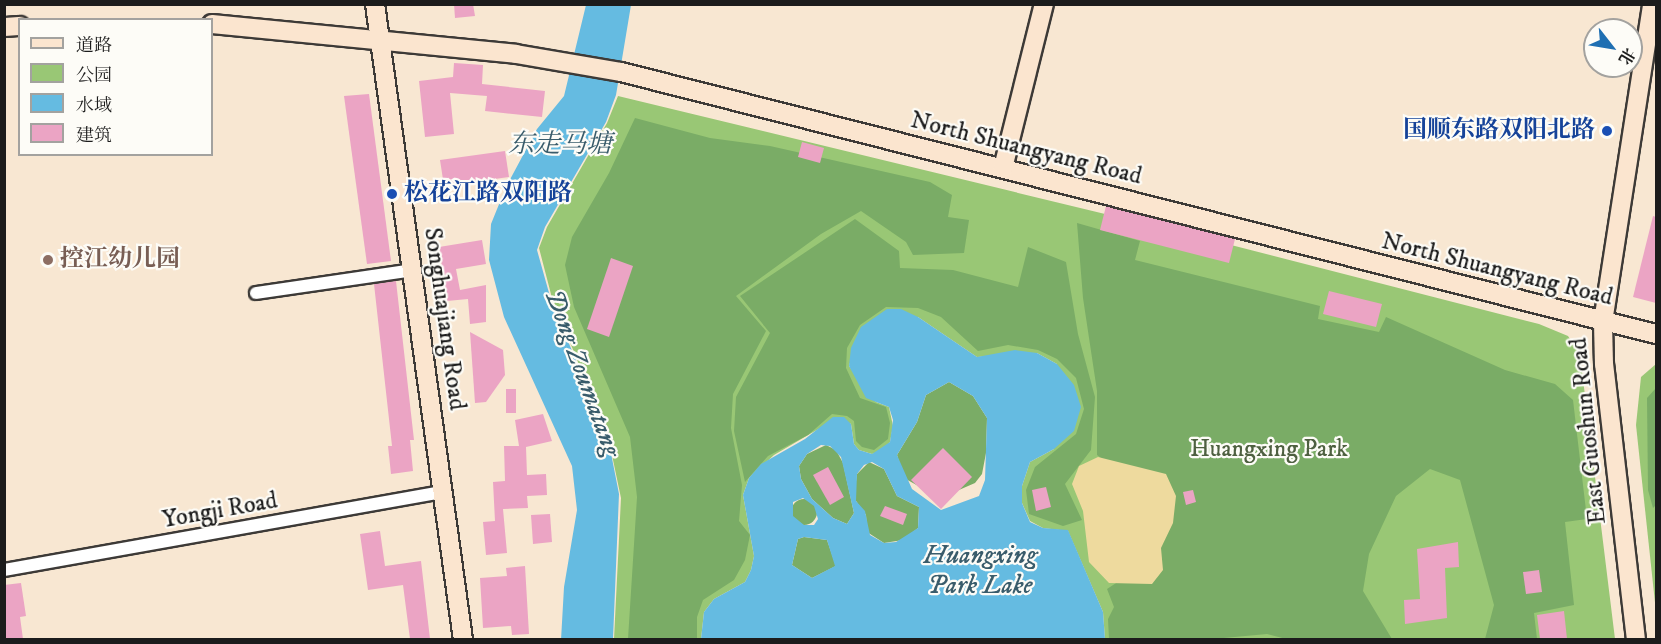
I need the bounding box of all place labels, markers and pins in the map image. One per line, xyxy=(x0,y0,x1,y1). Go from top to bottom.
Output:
place label: 国顺东路双阳北路 xyxy=(1403,117,1595,145)
marker: 国顺东路双阳北路 xyxy=(1600,124,1614,138)
place label: 松花江路双阳路 xyxy=(404,180,572,208)
marker: 松花江路双阳路 xyxy=(385,187,399,201)
place label: 控江幼儿园 xyxy=(60,246,180,274)
marker: 控江幼儿园 xyxy=(41,253,55,267)

